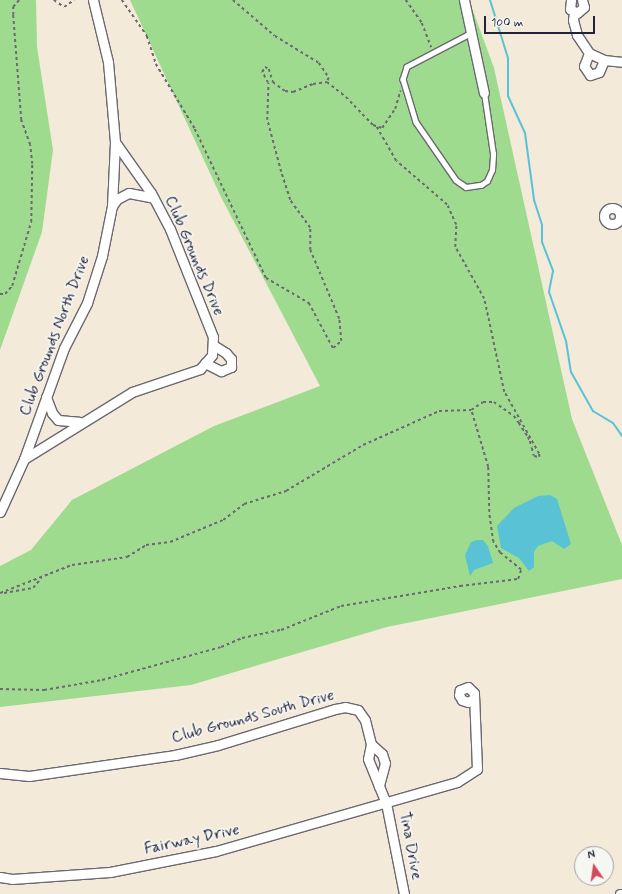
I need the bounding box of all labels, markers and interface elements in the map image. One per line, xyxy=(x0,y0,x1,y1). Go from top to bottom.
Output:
scale bar xyxy=(486,8,597,34)
text: 100 m xyxy=(491,15,523,31)
street label: Club Grounds Drive xyxy=(160,193,228,319)
street label: Club Grounds North Drive xyxy=(16,253,94,419)
street label: Club Grounds South Drive xyxy=(170,686,336,748)
street label: Tina Drive xyxy=(394,811,426,881)
street label: Fairway Drive xyxy=(143,821,241,859)
north arrow xyxy=(574,846,614,886)
text: N xyxy=(586,848,597,863)

